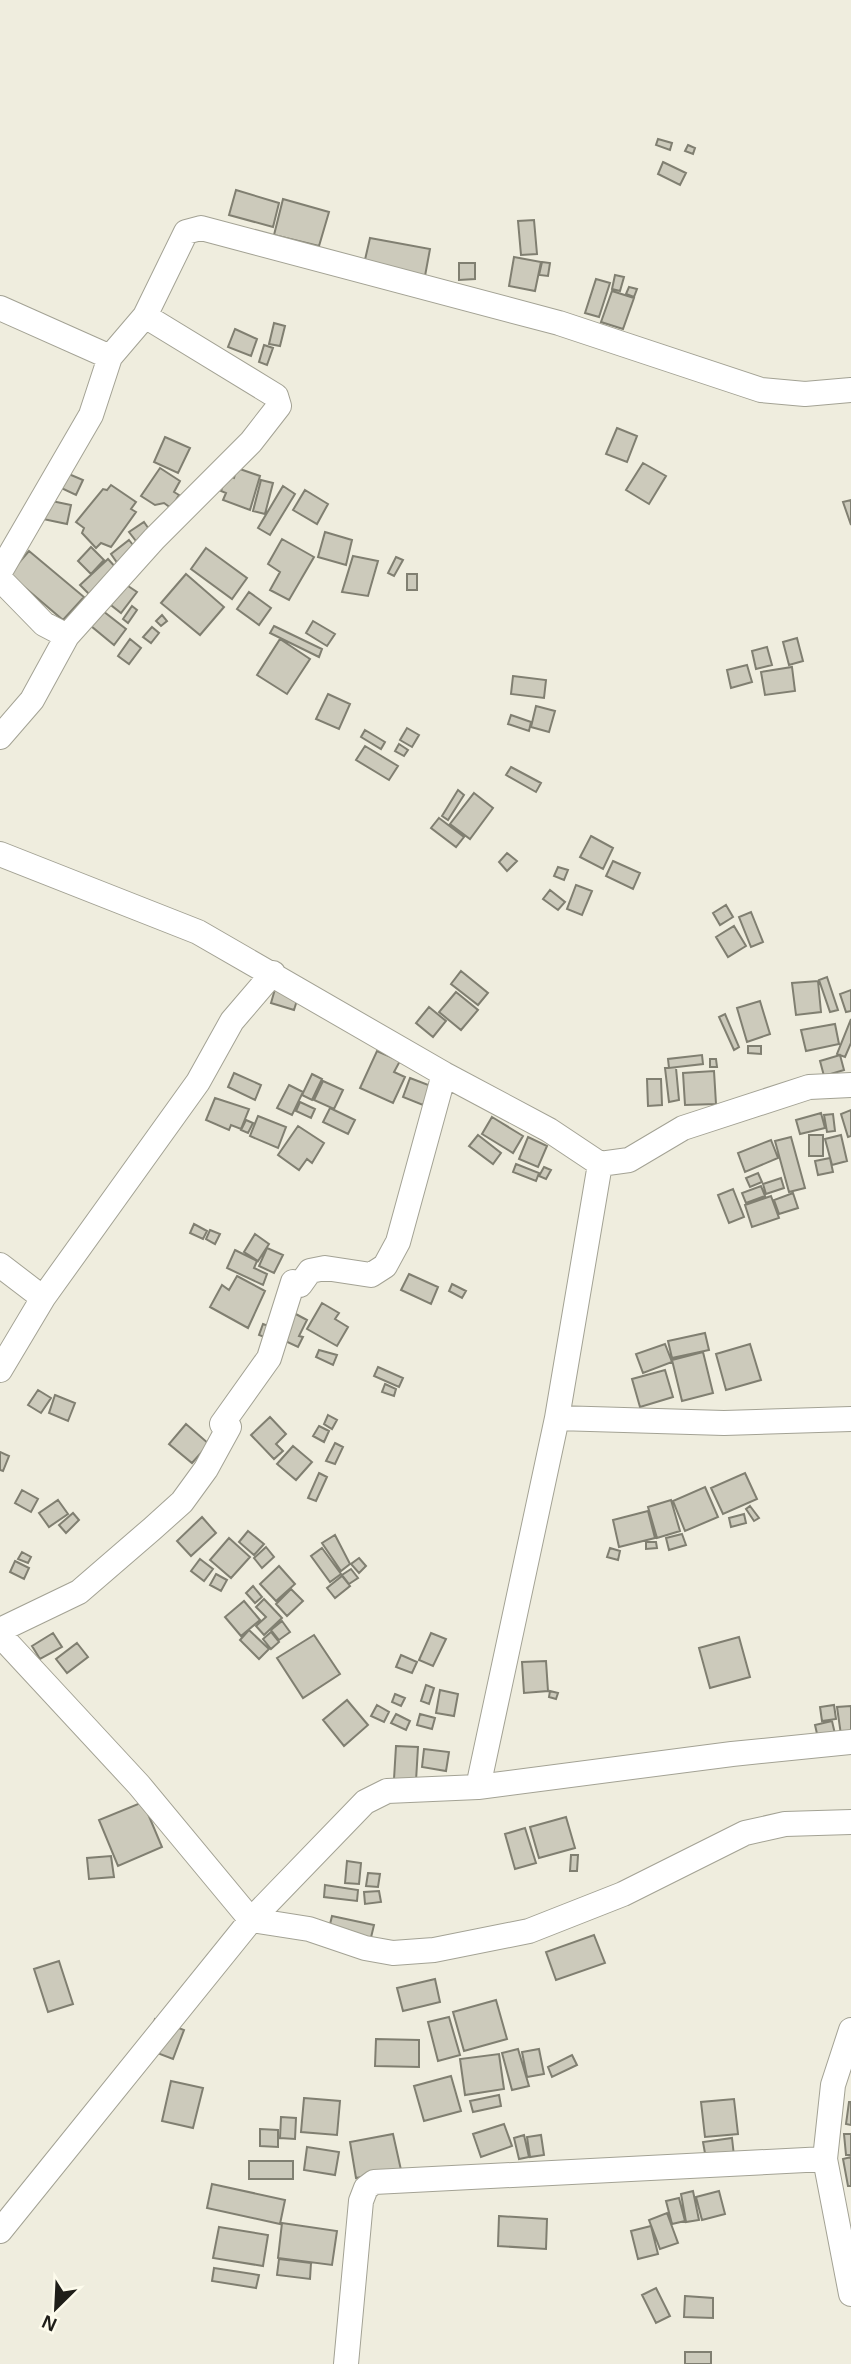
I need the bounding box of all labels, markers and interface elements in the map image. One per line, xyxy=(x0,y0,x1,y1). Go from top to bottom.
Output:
north arrow xyxy=(21,2273,91,2343)
text: N xyxy=(39,2311,60,2335)

